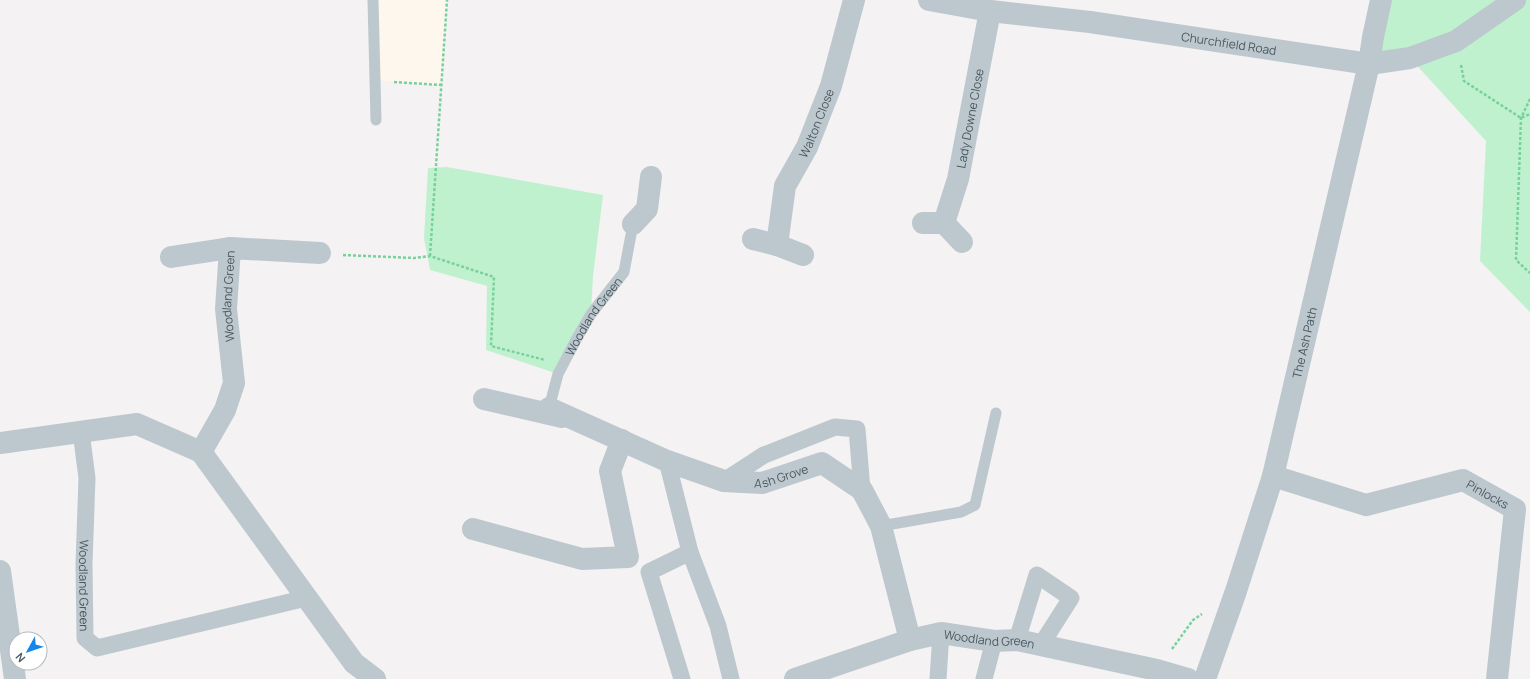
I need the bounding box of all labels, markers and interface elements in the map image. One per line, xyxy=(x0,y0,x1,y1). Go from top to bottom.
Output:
street label: Churchfield Road xyxy=(1180,27,1278,58)
street label: Lady Downe Close xyxy=(952,67,987,170)
street label: Walton Close xyxy=(794,86,838,161)
street label: Woodland Green xyxy=(217,250,238,343)
street label: Woodland Green xyxy=(561,273,626,359)
street label: The Ash Path xyxy=(1288,305,1321,380)
street label: Ash Grove xyxy=(754,460,810,492)
street label: Pinlocks xyxy=(1464,475,1512,512)
street label: Woodland Green xyxy=(75,539,93,631)
street label: Woodland Green xyxy=(943,625,1036,652)
north arrow xyxy=(8,631,48,671)
text: N xyxy=(12,650,28,666)

